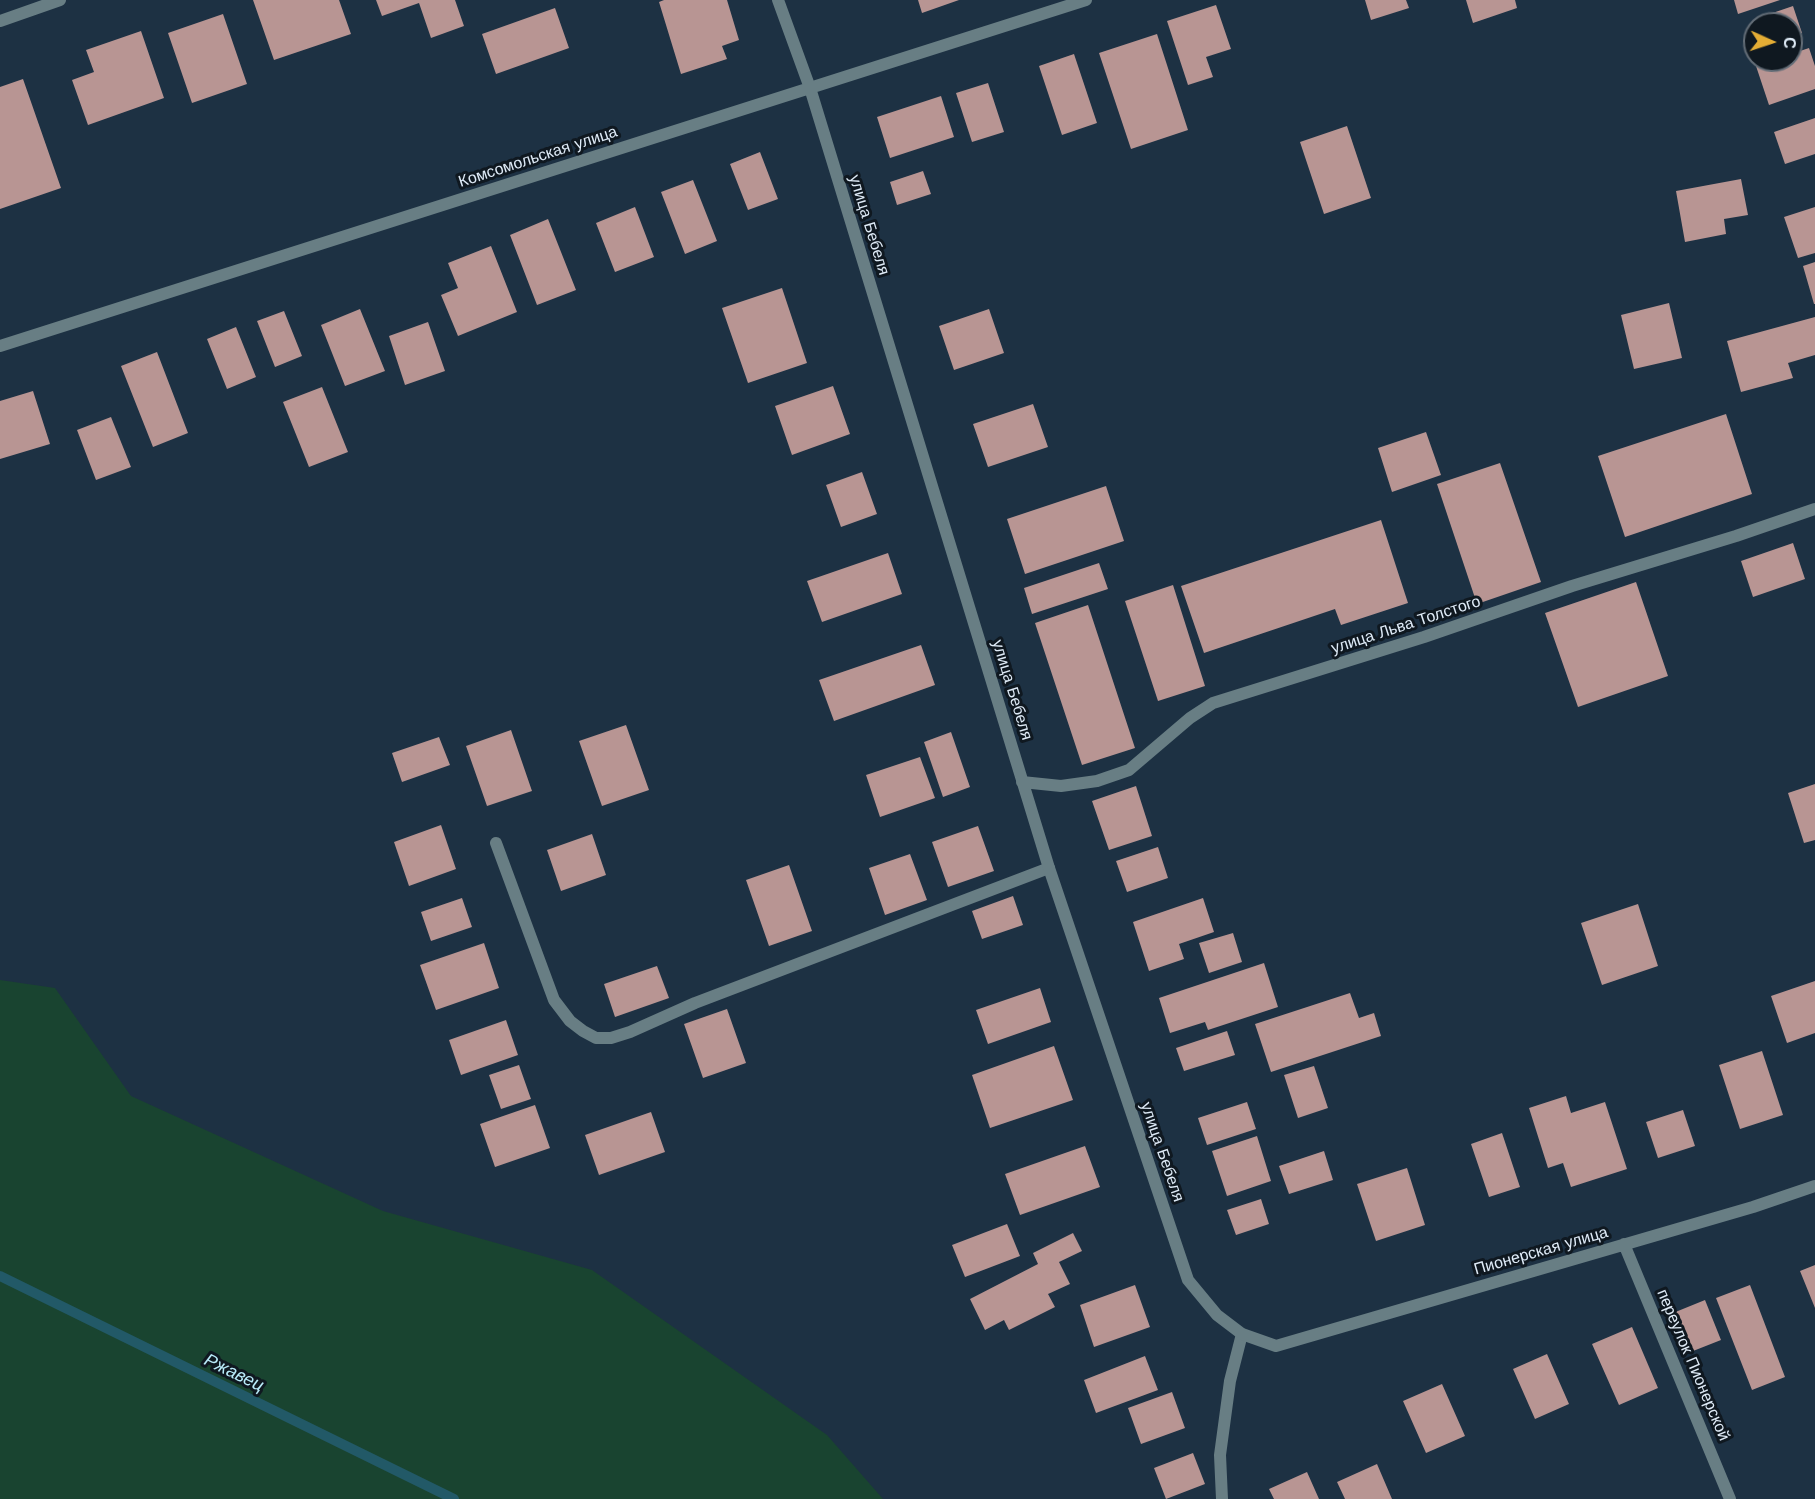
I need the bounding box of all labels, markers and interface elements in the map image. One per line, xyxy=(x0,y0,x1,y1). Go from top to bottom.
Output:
north arrow xyxy=(1743,12,1803,72)
text: С xyxy=(1780,37,1799,49)
street label: Комсомольская улица xyxy=(456,122,620,192)
street label: улица Бебеля xyxy=(845,172,893,278)
street label: улица Льва Толстого xyxy=(1329,592,1483,658)
street label: улица Бебеля xyxy=(988,637,1036,743)
street label: улица Бебеля xyxy=(1136,1100,1188,1204)
street label: Пионерская улица xyxy=(1472,1223,1610,1279)
street label: переулок Пионерской xyxy=(1652,1286,1734,1444)
water label: Ржавец xyxy=(201,1349,267,1397)

